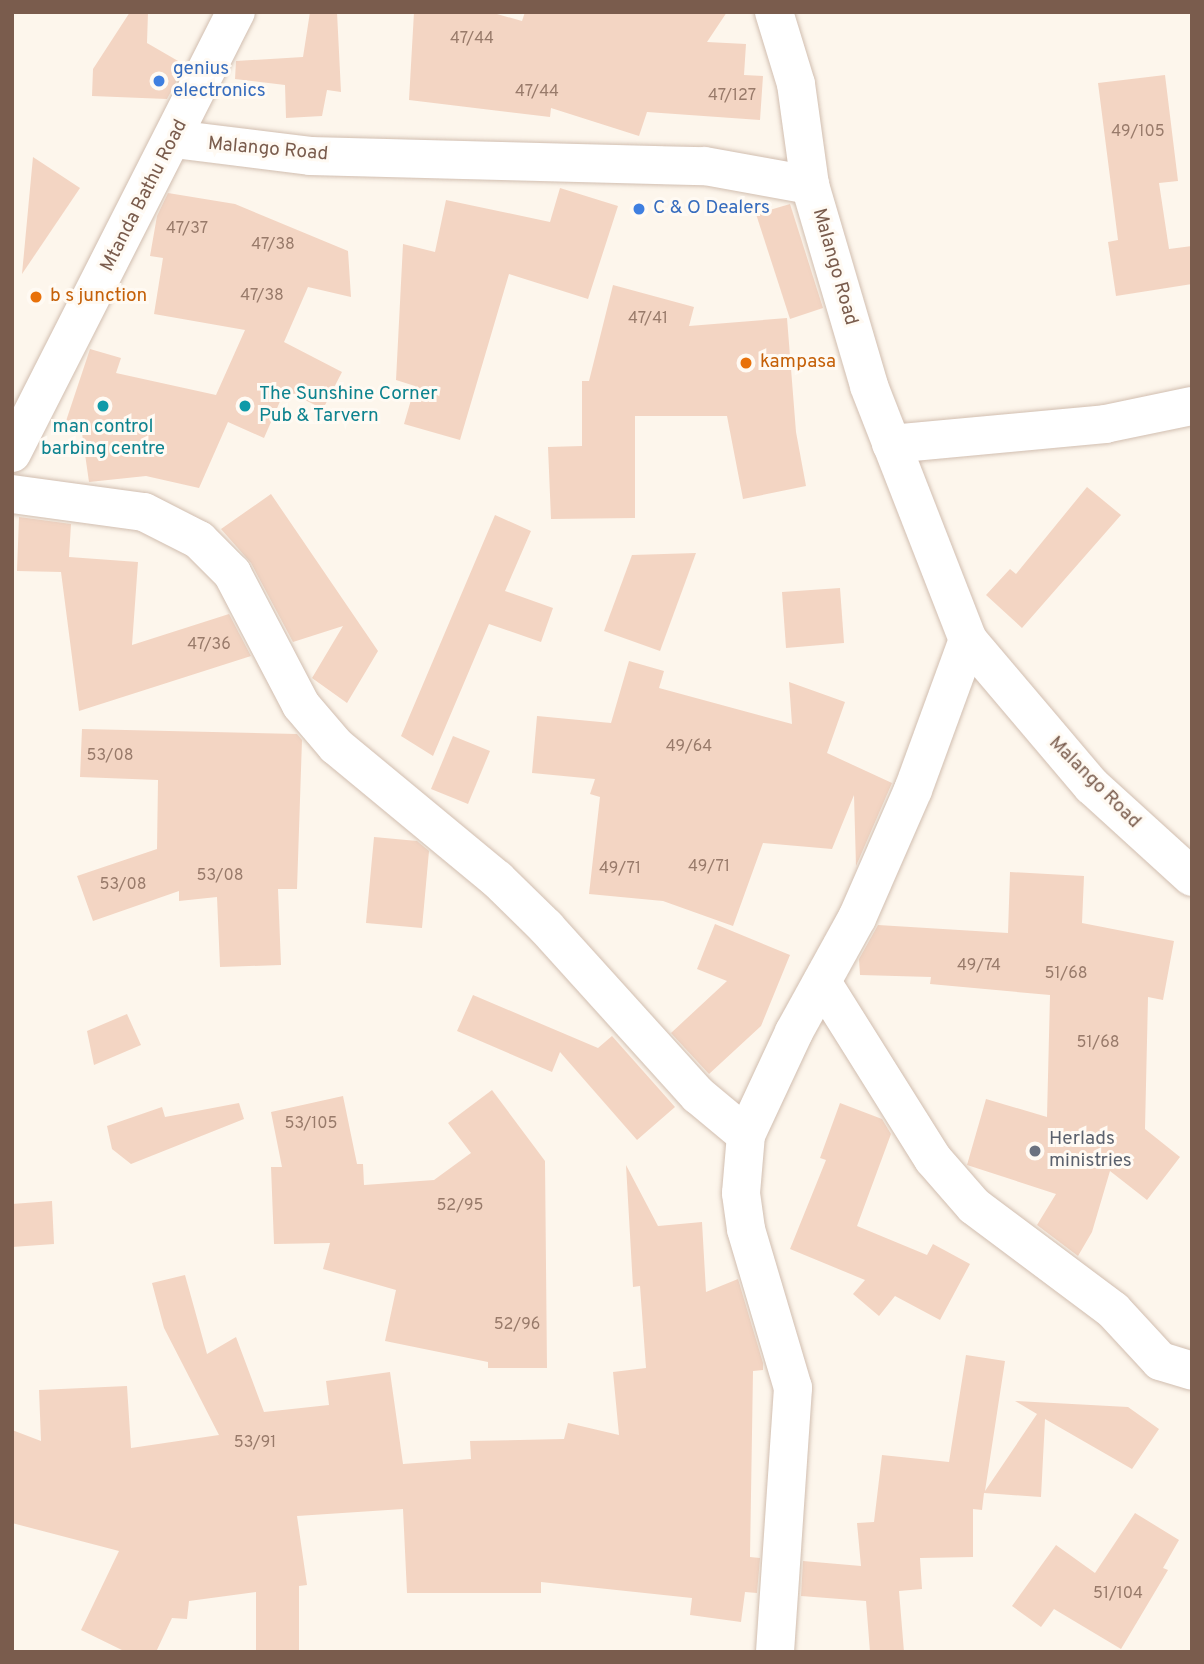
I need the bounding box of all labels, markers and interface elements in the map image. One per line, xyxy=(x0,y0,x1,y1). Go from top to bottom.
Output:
house number: 47/44 xyxy=(450,29,494,49)
place label: genius electronics xyxy=(173,59,266,103)
marker: genius electronics xyxy=(151,73,167,89)
house number: 47/44 xyxy=(515,82,559,102)
house number: 47/127 xyxy=(708,86,756,106)
street label: Mtanda Bathu Road xyxy=(97,116,193,276)
house number: 49/105 xyxy=(1111,122,1165,142)
street label: Malango Road xyxy=(207,133,329,167)
place label: C & O Dealers xyxy=(653,198,770,220)
marker: C & O Dealers xyxy=(631,201,647,217)
street label: Malango Road xyxy=(806,206,862,328)
house number: 47/37 xyxy=(166,219,208,239)
house number: 47/38 xyxy=(251,235,295,255)
place label: b s junction xyxy=(50,286,147,308)
house number: 47/38 xyxy=(240,286,284,306)
marker: b s junction xyxy=(28,289,44,305)
house number: 47/41 xyxy=(628,309,668,329)
place label: kampasa xyxy=(760,352,836,374)
marker: kampasa xyxy=(738,355,754,371)
place label: The Sunshine Corner Pub & Tarvern xyxy=(259,384,438,428)
marker: man control barbing centre xyxy=(95,398,111,414)
marker: The Sunshine Corner Pub & Tarvern xyxy=(237,398,253,414)
place label: man control barbing centre xyxy=(41,417,165,461)
house number: 47/36 xyxy=(187,635,231,655)
street label: Malango Road xyxy=(1043,732,1145,834)
house number: 49/64 xyxy=(666,737,712,757)
house number: 53/08 xyxy=(87,746,133,766)
house number: 49/71 xyxy=(688,857,730,877)
house number: 49/71 xyxy=(599,859,641,879)
house number: 53/08 xyxy=(197,866,243,886)
house number: 53/08 xyxy=(100,875,146,895)
house number: 49/74 xyxy=(957,956,1001,976)
house number: 51/68 xyxy=(1044,964,1088,984)
house number: 51/68 xyxy=(1076,1033,1120,1053)
house number: 53/105 xyxy=(284,1114,338,1134)
place label: Herlads ministries xyxy=(1049,1129,1132,1173)
marker: Herlads ministries xyxy=(1027,1143,1043,1159)
house number: 52/95 xyxy=(437,1196,483,1216)
house number: 52/96 xyxy=(494,1315,540,1335)
house number: 53/91 xyxy=(234,1433,276,1453)
house number: 51/104 xyxy=(1093,1584,1143,1604)

